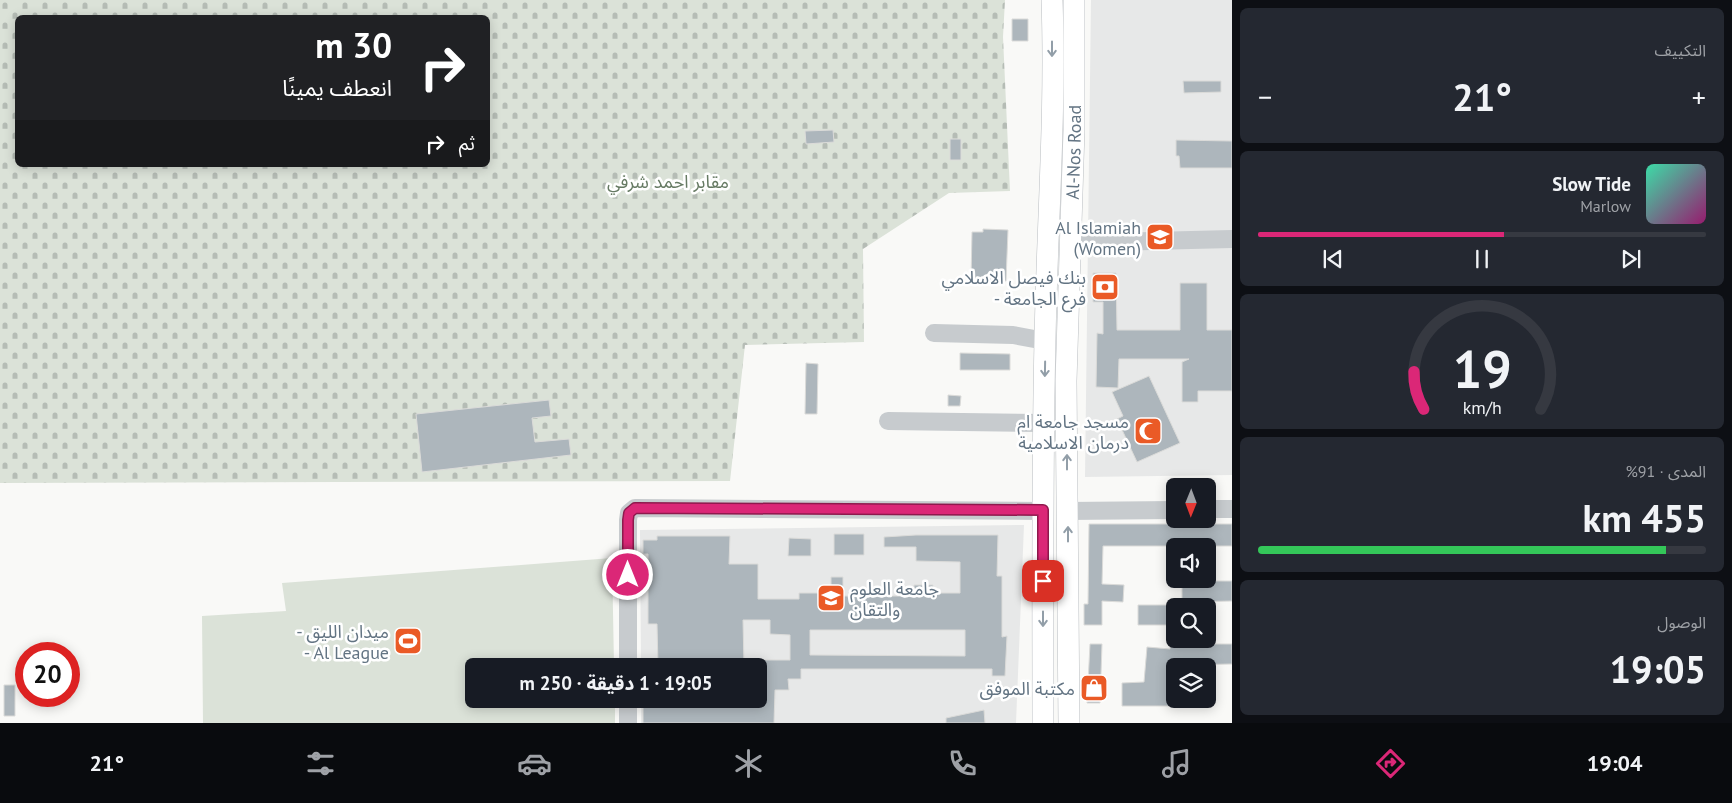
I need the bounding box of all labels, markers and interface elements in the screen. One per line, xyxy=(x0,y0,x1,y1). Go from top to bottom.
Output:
text: 30 m xyxy=(315,22,392,68)
icon: right xyxy=(410,35,475,100)
one-way arrow xyxy=(1047,40,1057,56)
text: التكييف xyxy=(1654,40,1706,60)
text: 21° xyxy=(1452,72,1512,121)
text: انعطف يمينًا xyxy=(282,74,392,102)
text: − xyxy=(1258,78,1272,115)
text: + xyxy=(1692,78,1706,115)
street label: Al-Nos Road xyxy=(1060,105,1086,200)
icon: right xyxy=(421,130,449,158)
text: ثم xyxy=(459,131,475,155)
park label: مقابر احمد شرفي xyxy=(607,170,729,195)
text: Slow Tide xyxy=(1552,172,1631,196)
text: Marlow xyxy=(1580,196,1631,216)
place label: Al Islamiah (Women) xyxy=(1055,216,1141,260)
school or university icon: Al Islamiah (Women) xyxy=(1145,222,1175,252)
icon: previous xyxy=(1319,245,1347,273)
icon: pause xyxy=(1468,245,1496,273)
icon: next xyxy=(1617,245,1645,273)
place label: بنك فيصل الاسلامي - فرع الجامعة xyxy=(941,266,1086,313)
bank icon: بنك فيصل الاسلامي - فرع الجامعة xyxy=(1090,272,1120,302)
text: 19 xyxy=(1453,335,1511,402)
one-way arrow xyxy=(1040,360,1049,376)
text: km/h xyxy=(1462,396,1502,419)
place label: مسجد جامعة ام درمان الاسلامية xyxy=(1017,410,1129,454)
mosque icon: مسجد جامعة ام درمان الاسلامية xyxy=(1133,416,1163,446)
one-way arrow xyxy=(1062,454,1072,470)
text: المدى · 91% xyxy=(1625,461,1706,481)
north arrow xyxy=(1166,478,1216,528)
map controls xyxy=(1166,478,1216,708)
text: 455 km xyxy=(1582,493,1706,542)
one-way arrow xyxy=(1063,527,1072,543)
button: sound xyxy=(1166,538,1216,588)
position arrow xyxy=(601,548,653,600)
pin xyxy=(1022,560,1064,602)
icon: arrive xyxy=(1029,567,1057,595)
place label: جامعة العلوم والتقان xyxy=(850,577,939,621)
school or university icon: جامعة العلوم والتقان xyxy=(816,583,846,613)
button: search xyxy=(1166,598,1216,648)
one-way arrow xyxy=(1038,610,1048,626)
text: الوصول xyxy=(1657,612,1706,632)
place label: - ميدان الليق - Al League xyxy=(296,620,389,664)
sports icon: - ميدان الليق - Al League xyxy=(393,626,423,656)
speed limit sign: 20 xyxy=(15,642,80,707)
text: 19:05 xyxy=(1610,644,1706,693)
button: layers xyxy=(1166,658,1216,708)
text: 19:05 · 1 دقيقة · 250 m xyxy=(520,671,712,695)
shop icon: مكتبة الموفق xyxy=(1079,673,1109,703)
place label: مكتبة الموفق xyxy=(980,677,1075,700)
icon: filters xyxy=(303,746,338,781)
icon: car xyxy=(517,746,552,781)
icon: climate xyxy=(731,746,766,781)
icon: phone xyxy=(945,746,980,781)
icon: music xyxy=(1159,746,1194,781)
icon: directions xyxy=(1373,746,1408,781)
text: 21° xyxy=(90,749,124,777)
text: 19:04 xyxy=(1587,749,1643,777)

